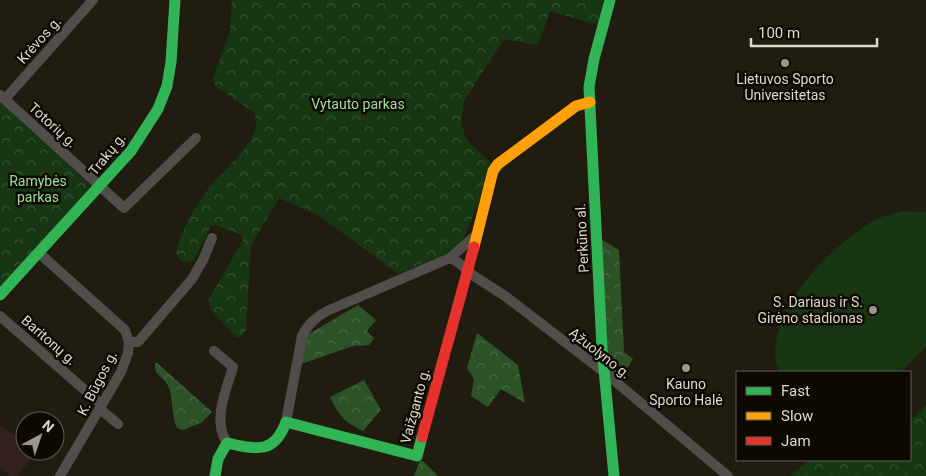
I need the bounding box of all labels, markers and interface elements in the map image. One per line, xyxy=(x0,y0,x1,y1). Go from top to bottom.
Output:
street label: Krėvos g. xyxy=(14,13,64,67)
scale bar xyxy=(751,15,877,47)
text: 100 m xyxy=(758,24,800,42)
marker: Lietuvos Sporto Universitetas xyxy=(779,57,791,69)
place label: Lietuvos Sporto Universitetas xyxy=(736,71,834,103)
park label: Vytauto parkas xyxy=(311,96,405,112)
street label: Totorių g. xyxy=(26,99,80,151)
street label: Trakų g. xyxy=(85,130,129,178)
park label: Ramybės parkas xyxy=(9,173,67,205)
street label: Perkūno al. xyxy=(572,203,592,273)
place label: S. Dariaus ir S. Girėno stadionas xyxy=(758,294,863,326)
marker: S. Dariaus ir S. Girėno stadionas xyxy=(867,304,879,316)
street label: Baritonų g. xyxy=(18,312,80,368)
street label: Ąžuolyno g. xyxy=(566,324,634,382)
street label: K. Būgos g. xyxy=(74,348,120,418)
marker: Kauno Sporto Halė xyxy=(680,362,692,374)
street label: Vaižganto g. xyxy=(397,367,433,445)
legend xyxy=(736,371,911,461)
place label: Kauno Sporto Halė xyxy=(649,376,723,408)
text: Fast xyxy=(781,382,810,400)
text: Slow xyxy=(781,407,813,425)
north arrow xyxy=(15,411,65,461)
text: N xyxy=(39,417,57,435)
text: Jam xyxy=(781,432,811,450)

